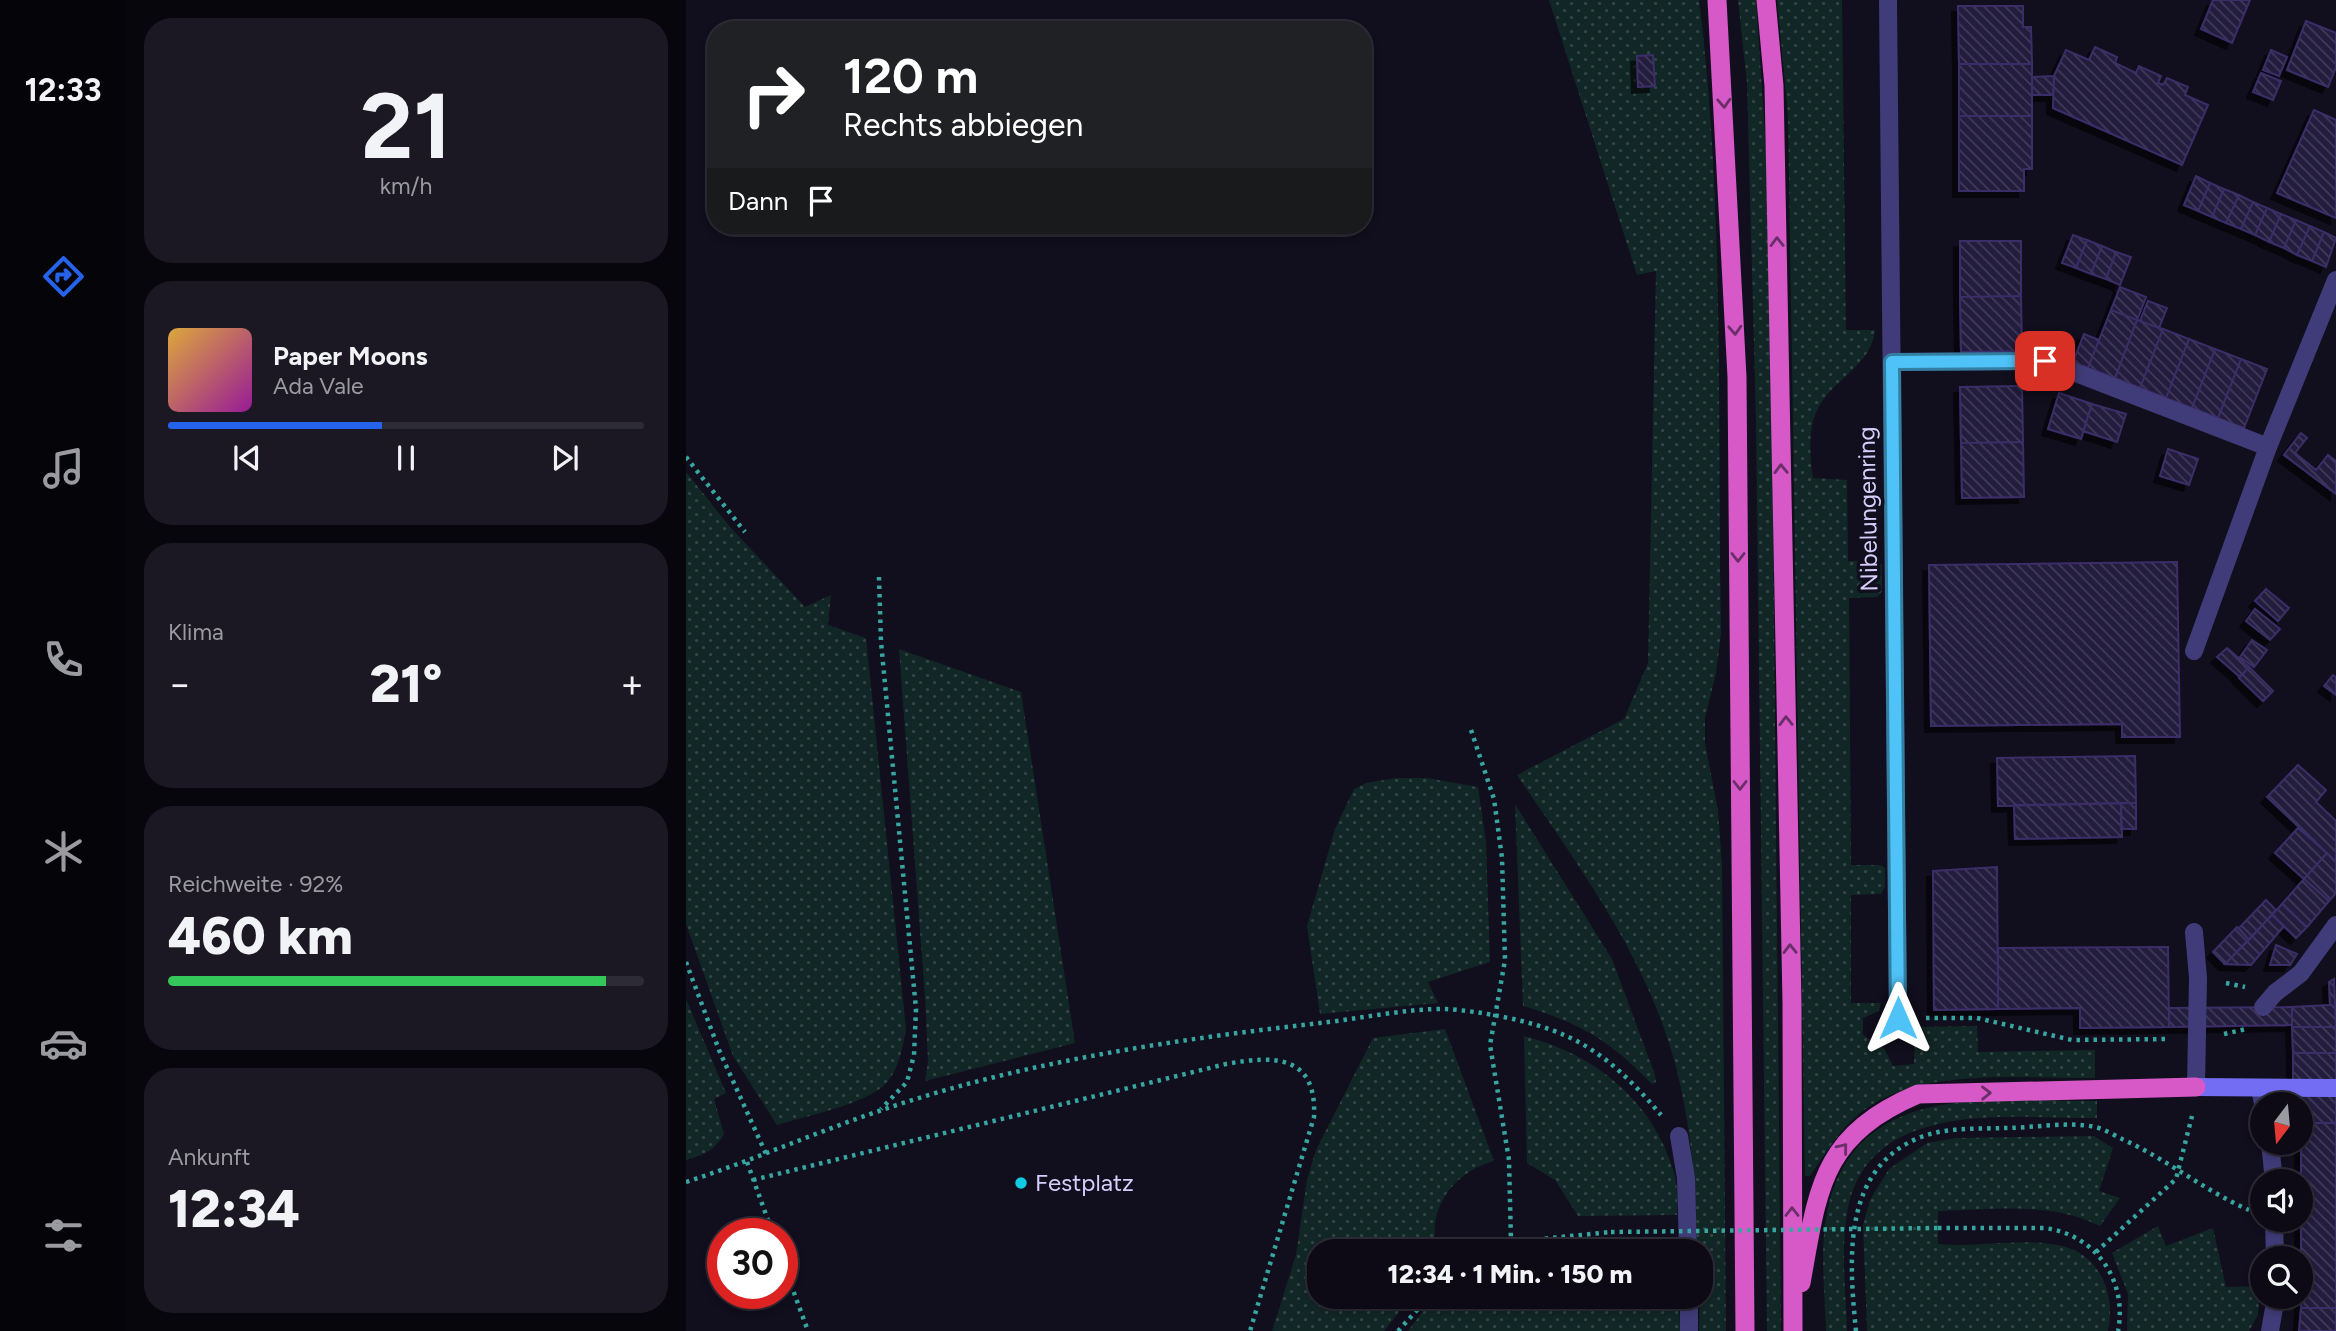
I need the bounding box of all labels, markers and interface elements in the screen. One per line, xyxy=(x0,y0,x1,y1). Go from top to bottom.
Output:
text: 120 m xyxy=(843,46,978,105)
icon: right xyxy=(728,49,819,140)
text: 12:33 xyxy=(24,71,102,109)
text: 21 xyxy=(360,72,452,181)
one-way arrow xyxy=(1717,97,1732,108)
text: Rechts abbiegen xyxy=(843,106,1083,144)
text: km/h xyxy=(380,172,432,200)
icon: arrive xyxy=(802,182,840,220)
text: Dann xyxy=(728,185,788,217)
one-way arrow xyxy=(1769,236,1785,246)
icon: directions xyxy=(39,252,88,301)
one-way arrow xyxy=(1727,325,1742,336)
pin xyxy=(2015,331,2075,391)
text: Paper Moons xyxy=(273,340,428,372)
icon: arrive xyxy=(2026,342,2064,380)
text: Ada Vale xyxy=(273,372,364,400)
street label: Nibelungenring xyxy=(1852,426,1883,592)
icon: previous xyxy=(228,439,266,477)
icon: pause xyxy=(387,439,425,477)
icon: next xyxy=(546,439,584,477)
icon: music xyxy=(39,444,88,493)
one-way arrow xyxy=(1773,463,1789,474)
one-way arrow xyxy=(1730,553,1746,563)
text: Klima xyxy=(168,618,224,646)
icon: phone xyxy=(39,635,88,684)
text: 21° xyxy=(370,653,442,715)
text: − xyxy=(168,661,192,707)
text: + xyxy=(620,661,644,707)
one-way arrow xyxy=(1778,715,1794,726)
one-way arrow xyxy=(1732,780,1748,791)
icon: climate xyxy=(39,827,88,876)
text: Reichweite · 92% xyxy=(168,870,343,898)
text: 460 km xyxy=(168,905,353,967)
one-way arrow xyxy=(1783,943,1798,954)
position arrow xyxy=(1861,981,1935,1055)
icon: car xyxy=(39,1019,88,1068)
one-way arrow xyxy=(1981,1085,1992,1100)
north arrow xyxy=(2250,1092,2314,1155)
map controls xyxy=(2250,1092,2313,1309)
text: Ankunft xyxy=(168,1143,250,1171)
one-way arrow xyxy=(1835,1143,1848,1155)
place label: Festplatz xyxy=(1035,1168,1134,1197)
button: sound xyxy=(2250,1169,2313,1232)
marker: Festplatz xyxy=(1013,1175,1029,1191)
text: 12:34 xyxy=(168,1178,300,1240)
one-way arrow xyxy=(1784,1206,1800,1216)
icon: filters xyxy=(39,1211,88,1260)
speed limit sign: 30 xyxy=(707,1218,798,1309)
button: search xyxy=(2250,1246,2313,1309)
text: 12:34 · 1 Min. · 150 m xyxy=(1388,1258,1632,1290)

